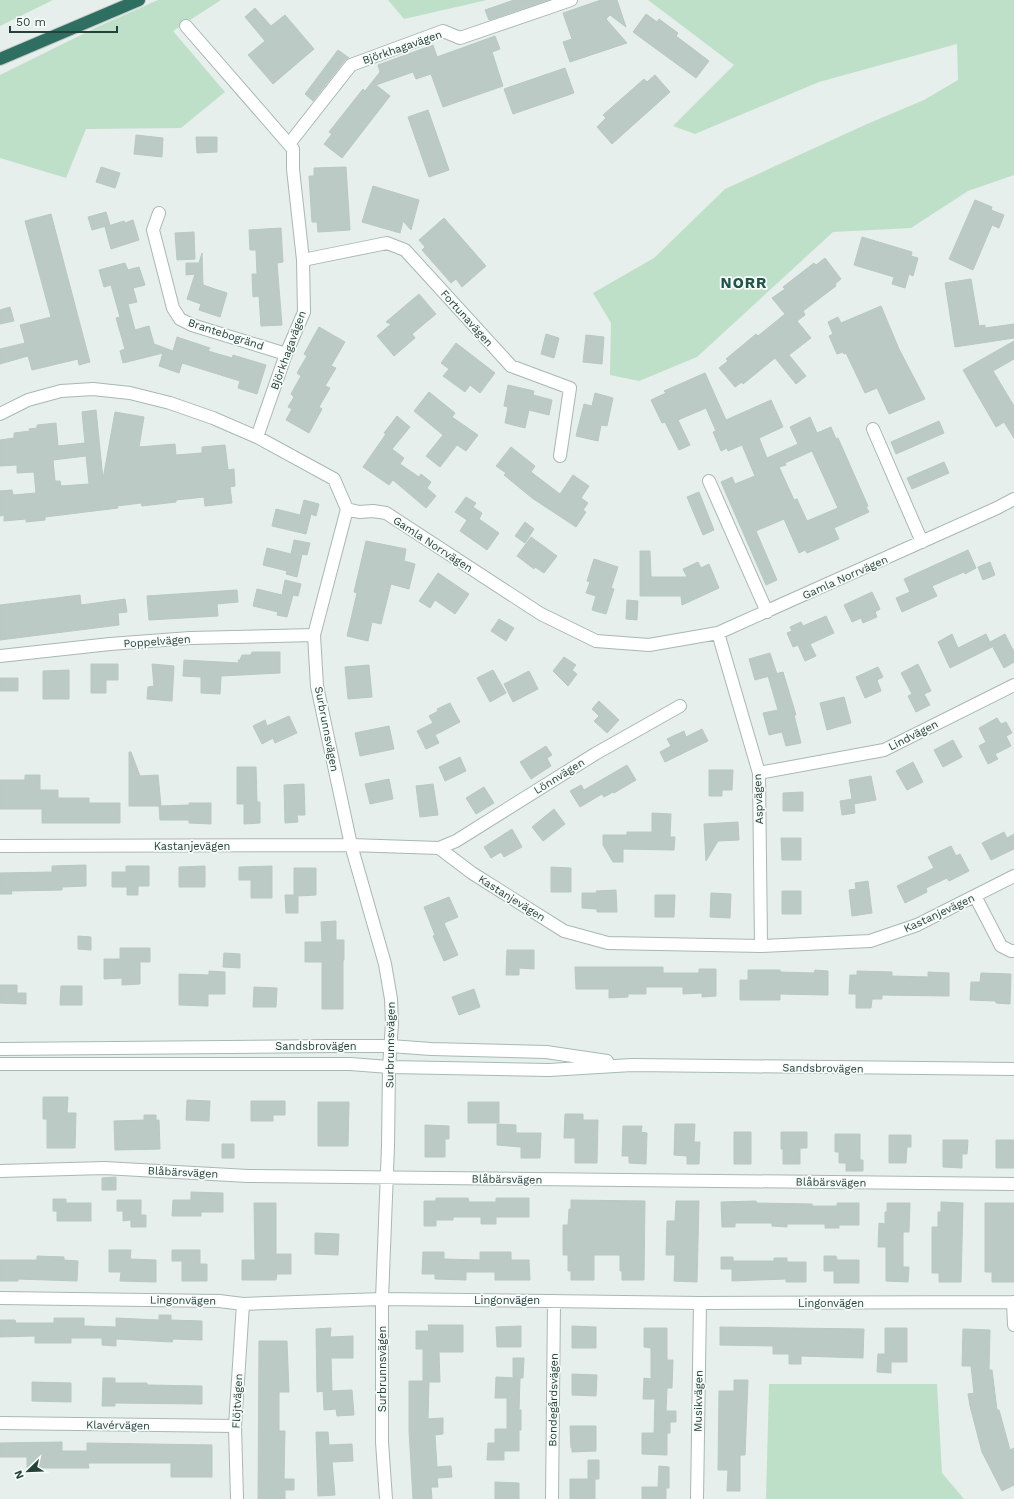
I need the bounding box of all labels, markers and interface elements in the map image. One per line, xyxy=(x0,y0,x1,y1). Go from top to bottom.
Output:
scale bar xyxy=(10,8,117,34)
text: 50 m xyxy=(16,15,46,29)
street label: Björkhagavägen xyxy=(361,28,444,67)
district label: NORR xyxy=(721,274,767,292)
street label: Fortunavägen xyxy=(438,287,496,349)
street label: Björkhagavägen xyxy=(268,309,309,391)
street label: Brantebogränd xyxy=(186,316,265,353)
street label: Gamla Norrvägen xyxy=(391,514,475,575)
street label: Gamla Norrvägen xyxy=(800,553,890,602)
street label: Poppelvägen xyxy=(123,633,191,650)
street label: Surbrunnsvägen xyxy=(312,685,341,773)
street label: Lindvägen xyxy=(886,717,940,754)
street label: Lönnvägen xyxy=(532,756,587,797)
street label: Aspvägen xyxy=(751,773,766,825)
street label: Kastanjevägen xyxy=(154,840,230,853)
street label: Kastanjevägen xyxy=(476,873,548,924)
street label: Kastanjevägen xyxy=(902,891,977,936)
street label: Surbrunnsvägen xyxy=(383,1002,398,1088)
street label: Sandsbrovägen xyxy=(275,1040,357,1053)
street label: Sandsbrovägen xyxy=(782,1061,864,1076)
street label: Blåbärsvägen xyxy=(147,1164,219,1181)
street label: Blåbärsvägen xyxy=(472,1172,542,1187)
street label: Blåbärsvägen xyxy=(796,1175,866,1190)
street label: Lingonvägen xyxy=(150,1293,216,1308)
street label: Lingonvägen xyxy=(474,1294,540,1307)
street label: Lingonvägen xyxy=(798,1297,864,1310)
street label: Surbrunnsvägen xyxy=(376,1326,389,1412)
street label: Bondegårdsvägen xyxy=(546,1353,561,1447)
street label: Musikvägen xyxy=(691,1370,706,1432)
street label: Flöjtvägen xyxy=(230,1373,245,1429)
street label: Klavérvägen xyxy=(86,1418,150,1433)
north arrow xyxy=(8,1451,48,1491)
text: N xyxy=(12,1468,27,1481)

